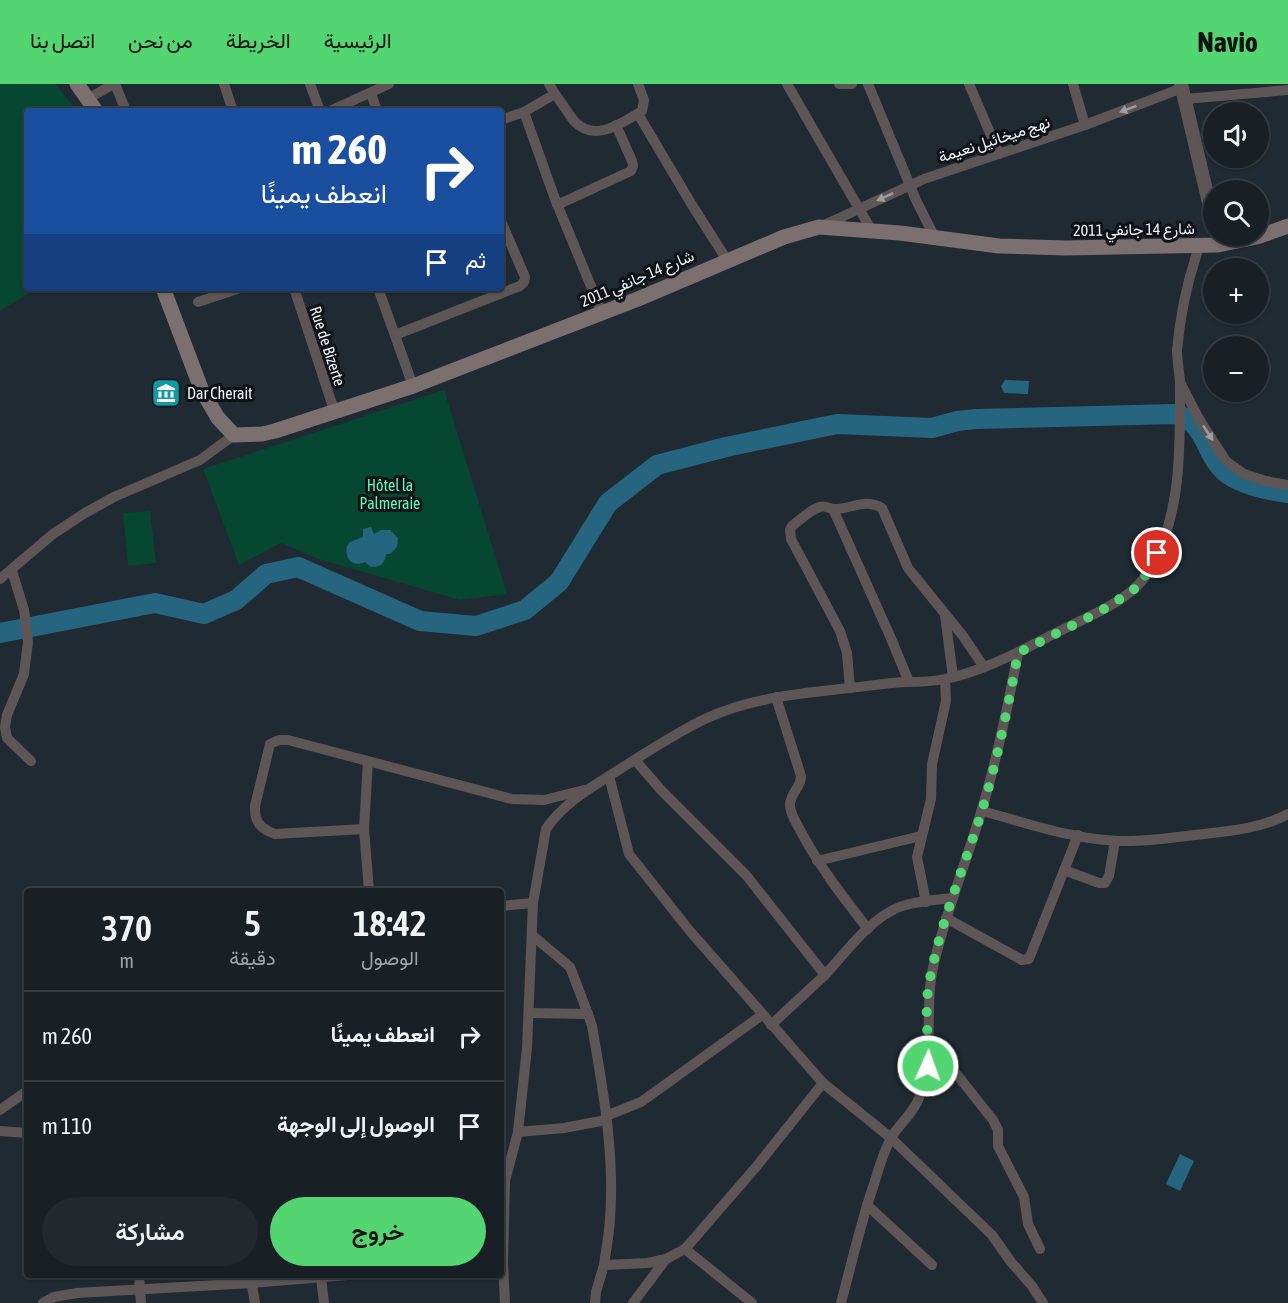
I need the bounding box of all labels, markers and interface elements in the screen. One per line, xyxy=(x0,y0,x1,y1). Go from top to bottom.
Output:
text: Navio xyxy=(1197,26,1258,58)
text: اتصل بنا xyxy=(30,28,95,52)
text: من نحن xyxy=(128,28,193,52)
text: الخريطة xyxy=(226,28,291,52)
text: الرئيسية xyxy=(324,28,392,52)
map controls xyxy=(1203,102,1269,402)
button: sound xyxy=(1203,102,1269,168)
one-way arrow xyxy=(1118,104,1136,114)
street label: نهج ميخائيل نعيمة xyxy=(936,112,1053,168)
text: 260 m xyxy=(292,125,387,173)
icon: right xyxy=(408,132,486,210)
text: انعطف يمينًا xyxy=(261,178,387,209)
button: search xyxy=(1203,180,1269,246)
one-way arrow xyxy=(877,192,894,201)
street label: شارع 14 جانفي 2011 xyxy=(1073,219,1195,244)
icon: arrive xyxy=(420,246,453,279)
street label: شارع 14 جانفي 2011 xyxy=(577,246,698,315)
text: ثم xyxy=(465,247,486,273)
button: + xyxy=(1203,258,1269,324)
street label: Rue de Bizerte xyxy=(307,304,349,388)
button: − xyxy=(1203,336,1269,402)
museum icon: Dar Cherait xyxy=(150,377,182,409)
place label: Dar Cherait xyxy=(187,384,253,402)
one-way arrow xyxy=(1202,425,1213,441)
park label: Hôtel la Palmeraie xyxy=(360,476,420,512)
pin xyxy=(1131,527,1182,578)
icon: arrive xyxy=(1140,536,1173,569)
text: 5 xyxy=(244,902,261,944)
text: 18:42 xyxy=(353,902,427,944)
text: 370 xyxy=(101,907,152,949)
text: دقيقة xyxy=(229,946,276,969)
text: الوصول xyxy=(361,946,419,969)
text: m xyxy=(119,949,134,972)
icon: right xyxy=(453,1020,486,1053)
text: انعطف يمينًا xyxy=(331,1021,435,1047)
text: 260 m xyxy=(42,1023,92,1049)
position arrow xyxy=(896,1034,960,1098)
icon: arrive xyxy=(453,1110,486,1143)
text: الوصول إلى الوجهة xyxy=(277,1111,435,1137)
text: 110 m xyxy=(42,1113,92,1139)
button: مشاركة xyxy=(42,1197,258,1266)
button: خروج xyxy=(270,1197,486,1266)

